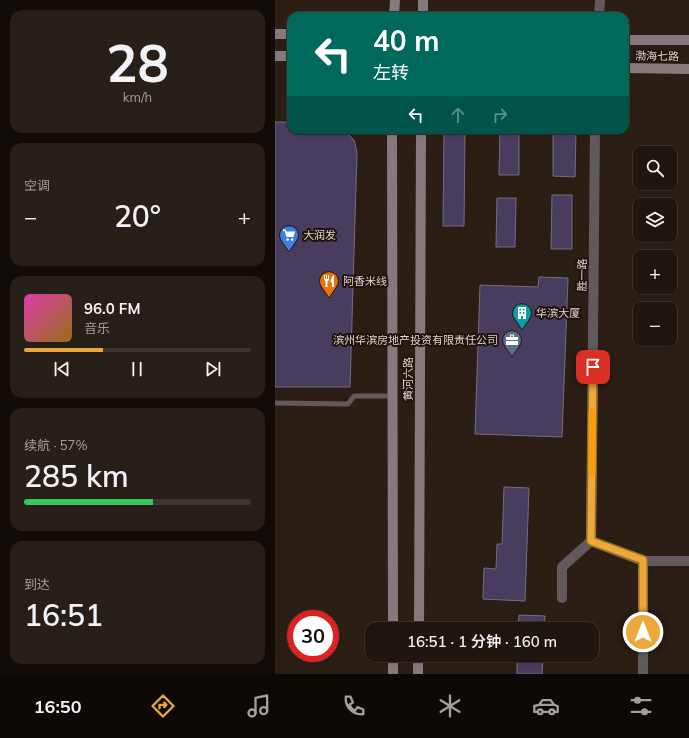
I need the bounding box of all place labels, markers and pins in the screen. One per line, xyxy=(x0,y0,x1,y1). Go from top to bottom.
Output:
supermarket icon: 大润发 xyxy=(278,224,300,252)
place label: 大润发 xyxy=(303,228,336,242)
restaurant icon: 阿香米线 xyxy=(318,270,340,298)
place label: 阿香米线 xyxy=(343,274,387,288)
building icon: 华滨大厦 xyxy=(511,302,533,330)
place label: 华滨大厦 xyxy=(536,306,580,320)
office icon: 滨州华滨房地产投资有限责任公司 xyxy=(501,329,523,357)
place label: 滨州华滨房地产投资有限责任公司 xyxy=(333,333,498,347)
pin xyxy=(576,350,610,384)

